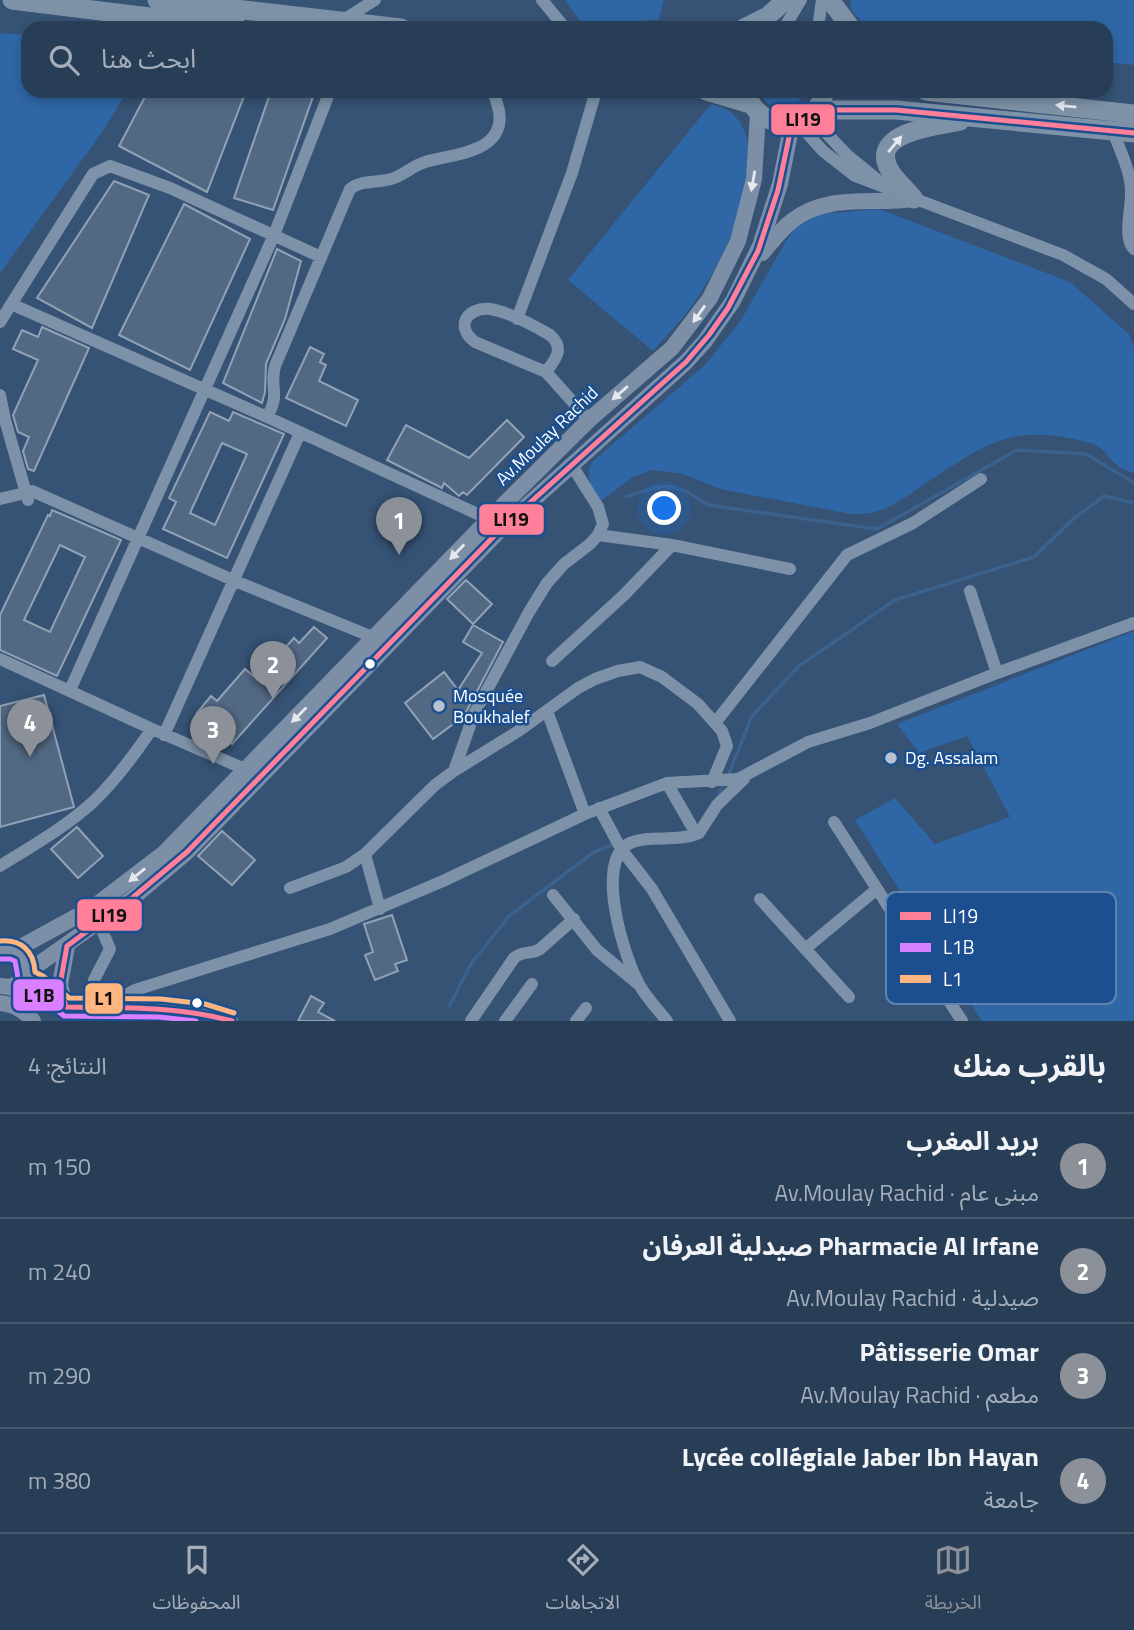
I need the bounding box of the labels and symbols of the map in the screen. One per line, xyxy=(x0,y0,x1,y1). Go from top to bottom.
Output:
one-way arrow xyxy=(1055,101,1077,112)
line badge: LI19 xyxy=(770,103,836,136)
text: LI19 xyxy=(785,104,821,133)
one-way arrow xyxy=(887,135,902,153)
one-way arrow xyxy=(747,170,758,192)
one-way arrow xyxy=(692,305,706,323)
street label: Av.Moulay Rachid xyxy=(489,380,604,492)
one-way arrow xyxy=(612,385,629,400)
your location xyxy=(647,491,681,525)
pin: 1 xyxy=(376,497,422,555)
line badge: LI19 xyxy=(478,503,545,536)
text: LI19 xyxy=(493,504,529,533)
one-way arrow xyxy=(450,543,466,560)
pin: 2 xyxy=(250,641,296,699)
unlabelled marker xyxy=(363,657,377,671)
place label: Mosquée Boukhalef xyxy=(453,682,530,730)
marker: Mosquée Boukhalef xyxy=(431,698,447,714)
pin: 4 xyxy=(7,699,53,757)
pin: 3 xyxy=(190,706,236,764)
one-way arrow xyxy=(290,706,307,723)
place label: Dg. Assalam xyxy=(905,744,998,771)
marker: Dg. Assalam xyxy=(883,750,899,766)
one-way arrow xyxy=(129,867,147,882)
legend xyxy=(886,892,1116,1004)
line badge: LI19 xyxy=(76,898,143,932)
text: LI19 xyxy=(91,900,127,929)
text: LI19 xyxy=(943,901,978,930)
text: L1B xyxy=(943,932,974,961)
text: L1 xyxy=(943,964,963,993)
line badge: L1B xyxy=(12,978,65,1012)
text: L1B xyxy=(23,980,55,1009)
line badge: L1 xyxy=(84,982,124,1015)
text: L1 xyxy=(94,983,114,1012)
unlabelled marker xyxy=(190,996,204,1010)

